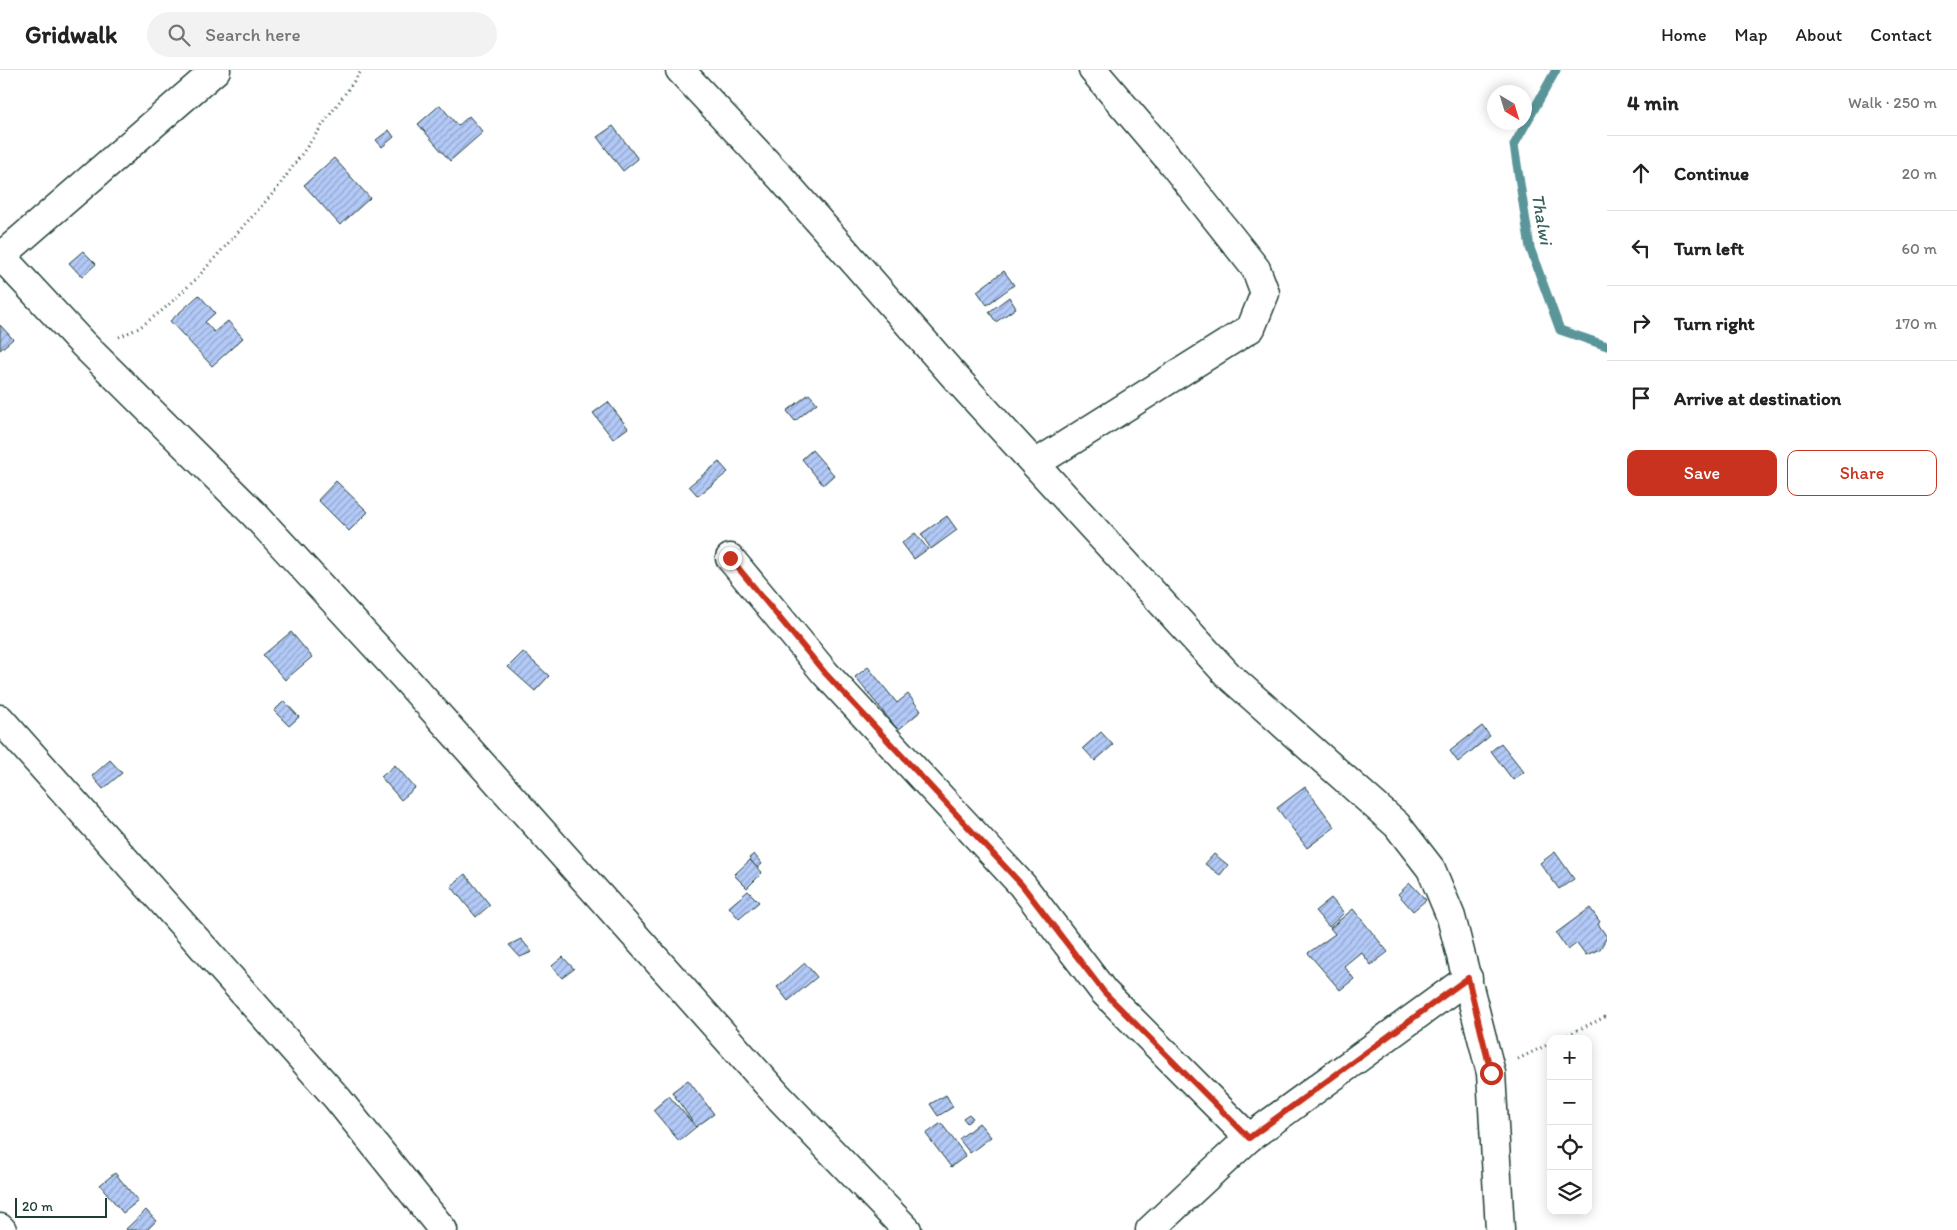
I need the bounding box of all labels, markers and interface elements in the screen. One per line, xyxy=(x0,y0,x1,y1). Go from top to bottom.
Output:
search box xyxy=(147,12,497,57)
text: Gridwalk xyxy=(25,20,117,49)
icon: search xyxy=(165,21,193,49)
text: Search here xyxy=(205,23,301,46)
text: Home xyxy=(1661,24,1707,46)
text: Map xyxy=(1735,24,1768,46)
text: About xyxy=(1796,24,1842,46)
text: Contact xyxy=(1870,24,1932,46)
north arrow xyxy=(1487,85,1532,130)
text: 4 min xyxy=(1627,90,1679,115)
text: Walk · 250 m xyxy=(1848,93,1937,112)
icon: ahead xyxy=(1627,159,1655,187)
text: Continue xyxy=(1674,162,1749,185)
text: 20 m xyxy=(1902,164,1937,183)
water label: Thalwi xyxy=(1527,192,1558,248)
icon: left xyxy=(1627,234,1655,262)
text: Turn left xyxy=(1674,237,1744,260)
text: 60 m xyxy=(1902,239,1937,258)
icon: right xyxy=(1627,309,1655,337)
text: Turn right xyxy=(1674,312,1755,335)
text: 170 m xyxy=(1895,314,1937,333)
icon: arrive xyxy=(1627,384,1655,412)
text: Arrive at destination xyxy=(1674,387,1841,410)
button: Save xyxy=(1627,450,1777,496)
button: Share xyxy=(1787,450,1937,496)
route end xyxy=(719,547,742,570)
map controls xyxy=(1547,1035,1592,1215)
button: + xyxy=(1547,1035,1592,1080)
route start xyxy=(1480,1062,1503,1085)
button: − xyxy=(1547,1080,1592,1125)
button: locate xyxy=(1547,1125,1592,1170)
button: layers xyxy=(1547,1170,1592,1215)
scale bar xyxy=(15,1195,108,1218)
text: 20 m xyxy=(22,1198,53,1215)

